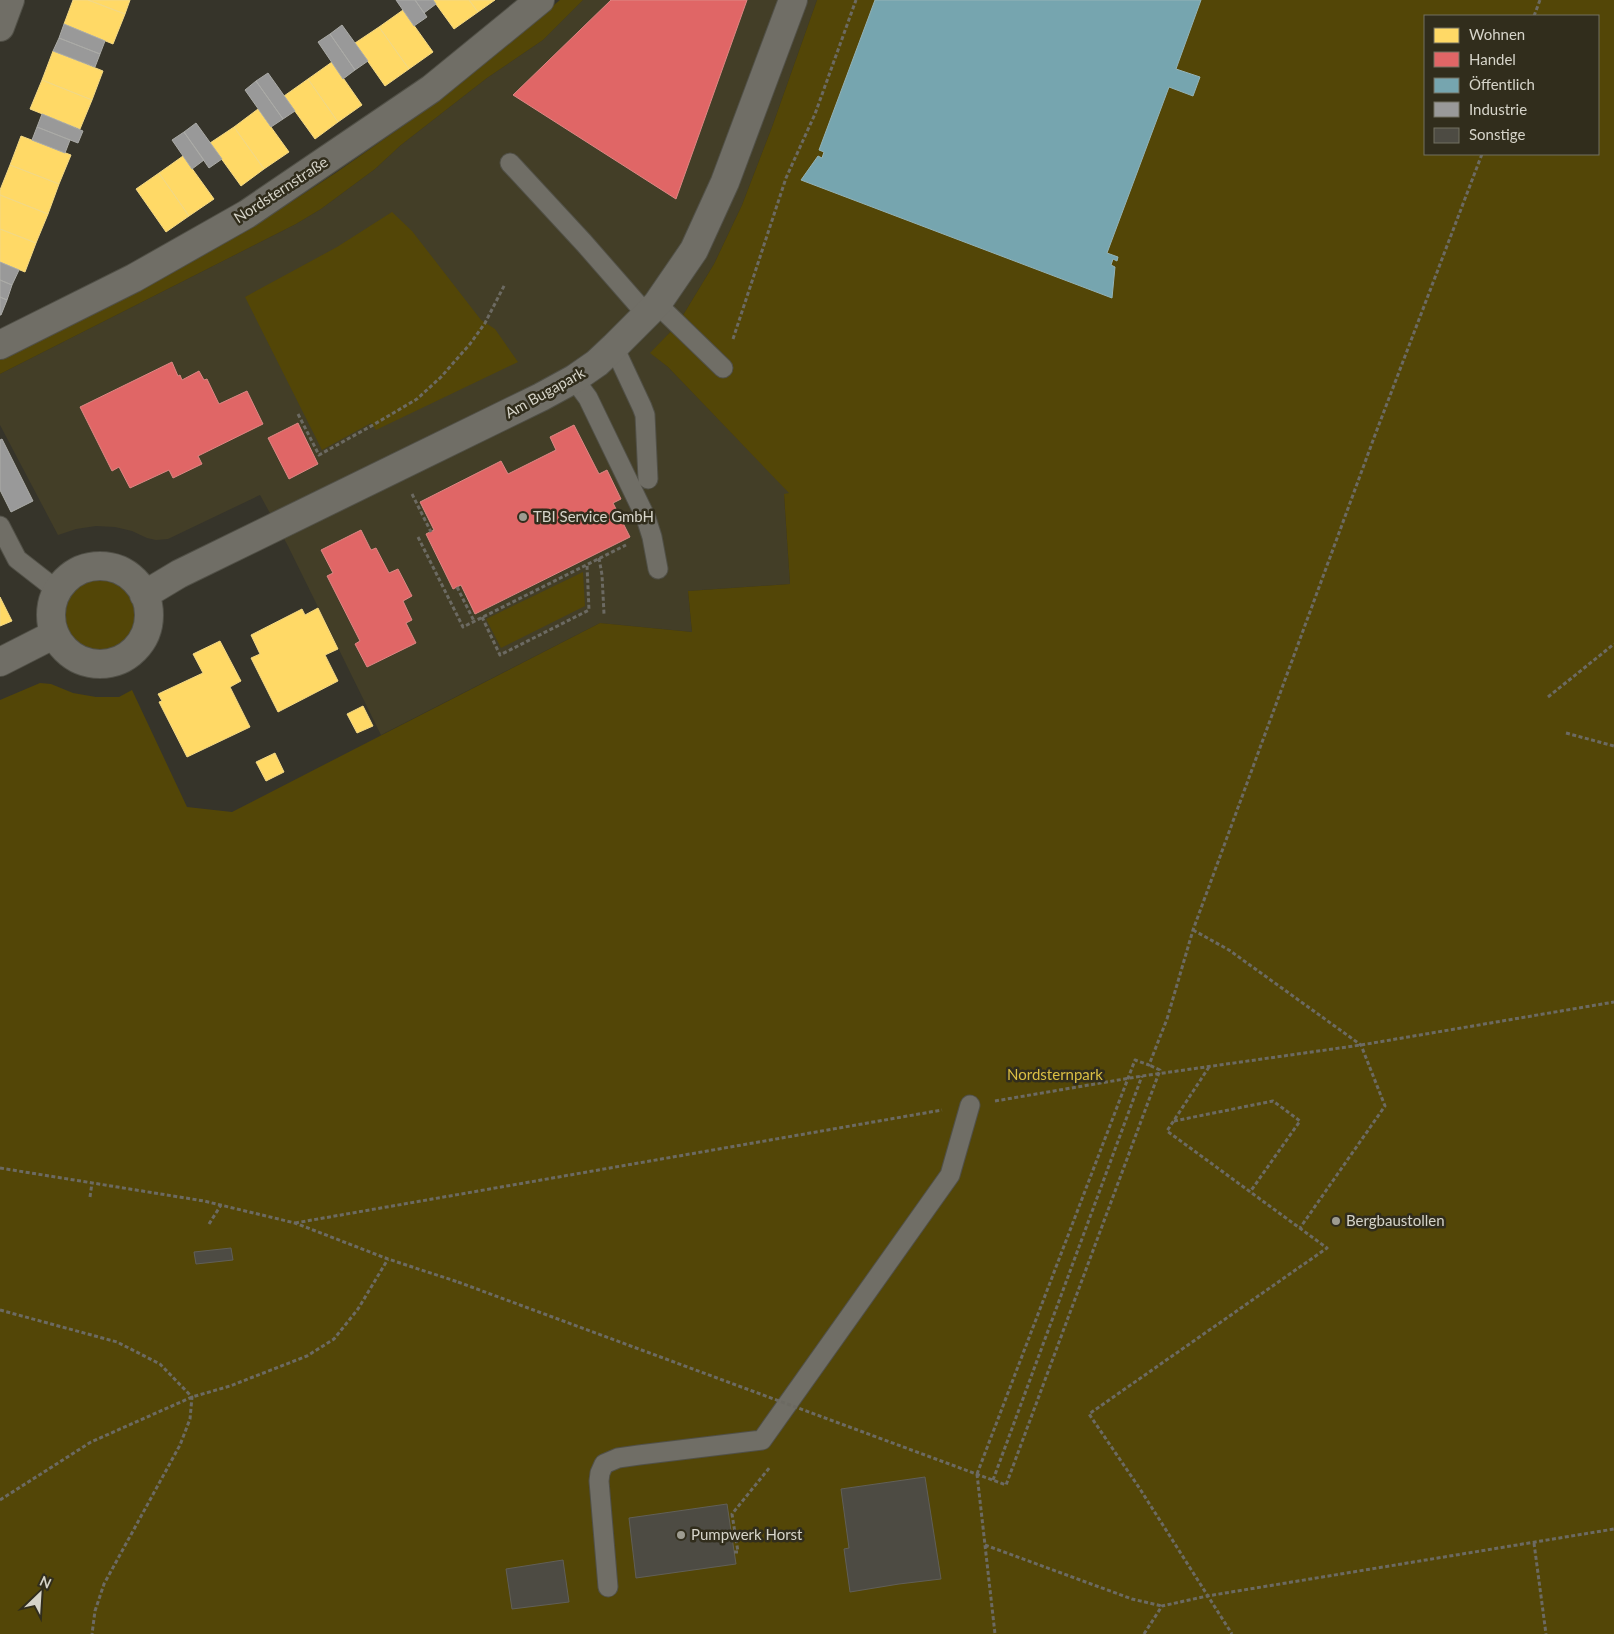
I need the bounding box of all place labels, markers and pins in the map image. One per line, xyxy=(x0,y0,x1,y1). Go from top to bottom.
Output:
place label: TBI Service GmbH xyxy=(533,507,654,525)
marker: TBI Service GmbH xyxy=(517,511,529,523)
place label: Bergbaustollen xyxy=(1346,1211,1445,1229)
marker: Bergbaustollen xyxy=(1330,1215,1342,1227)
place label: Pumpwerk Horst xyxy=(691,1525,803,1543)
marker: Pumpwerk Horst xyxy=(675,1529,687,1541)

